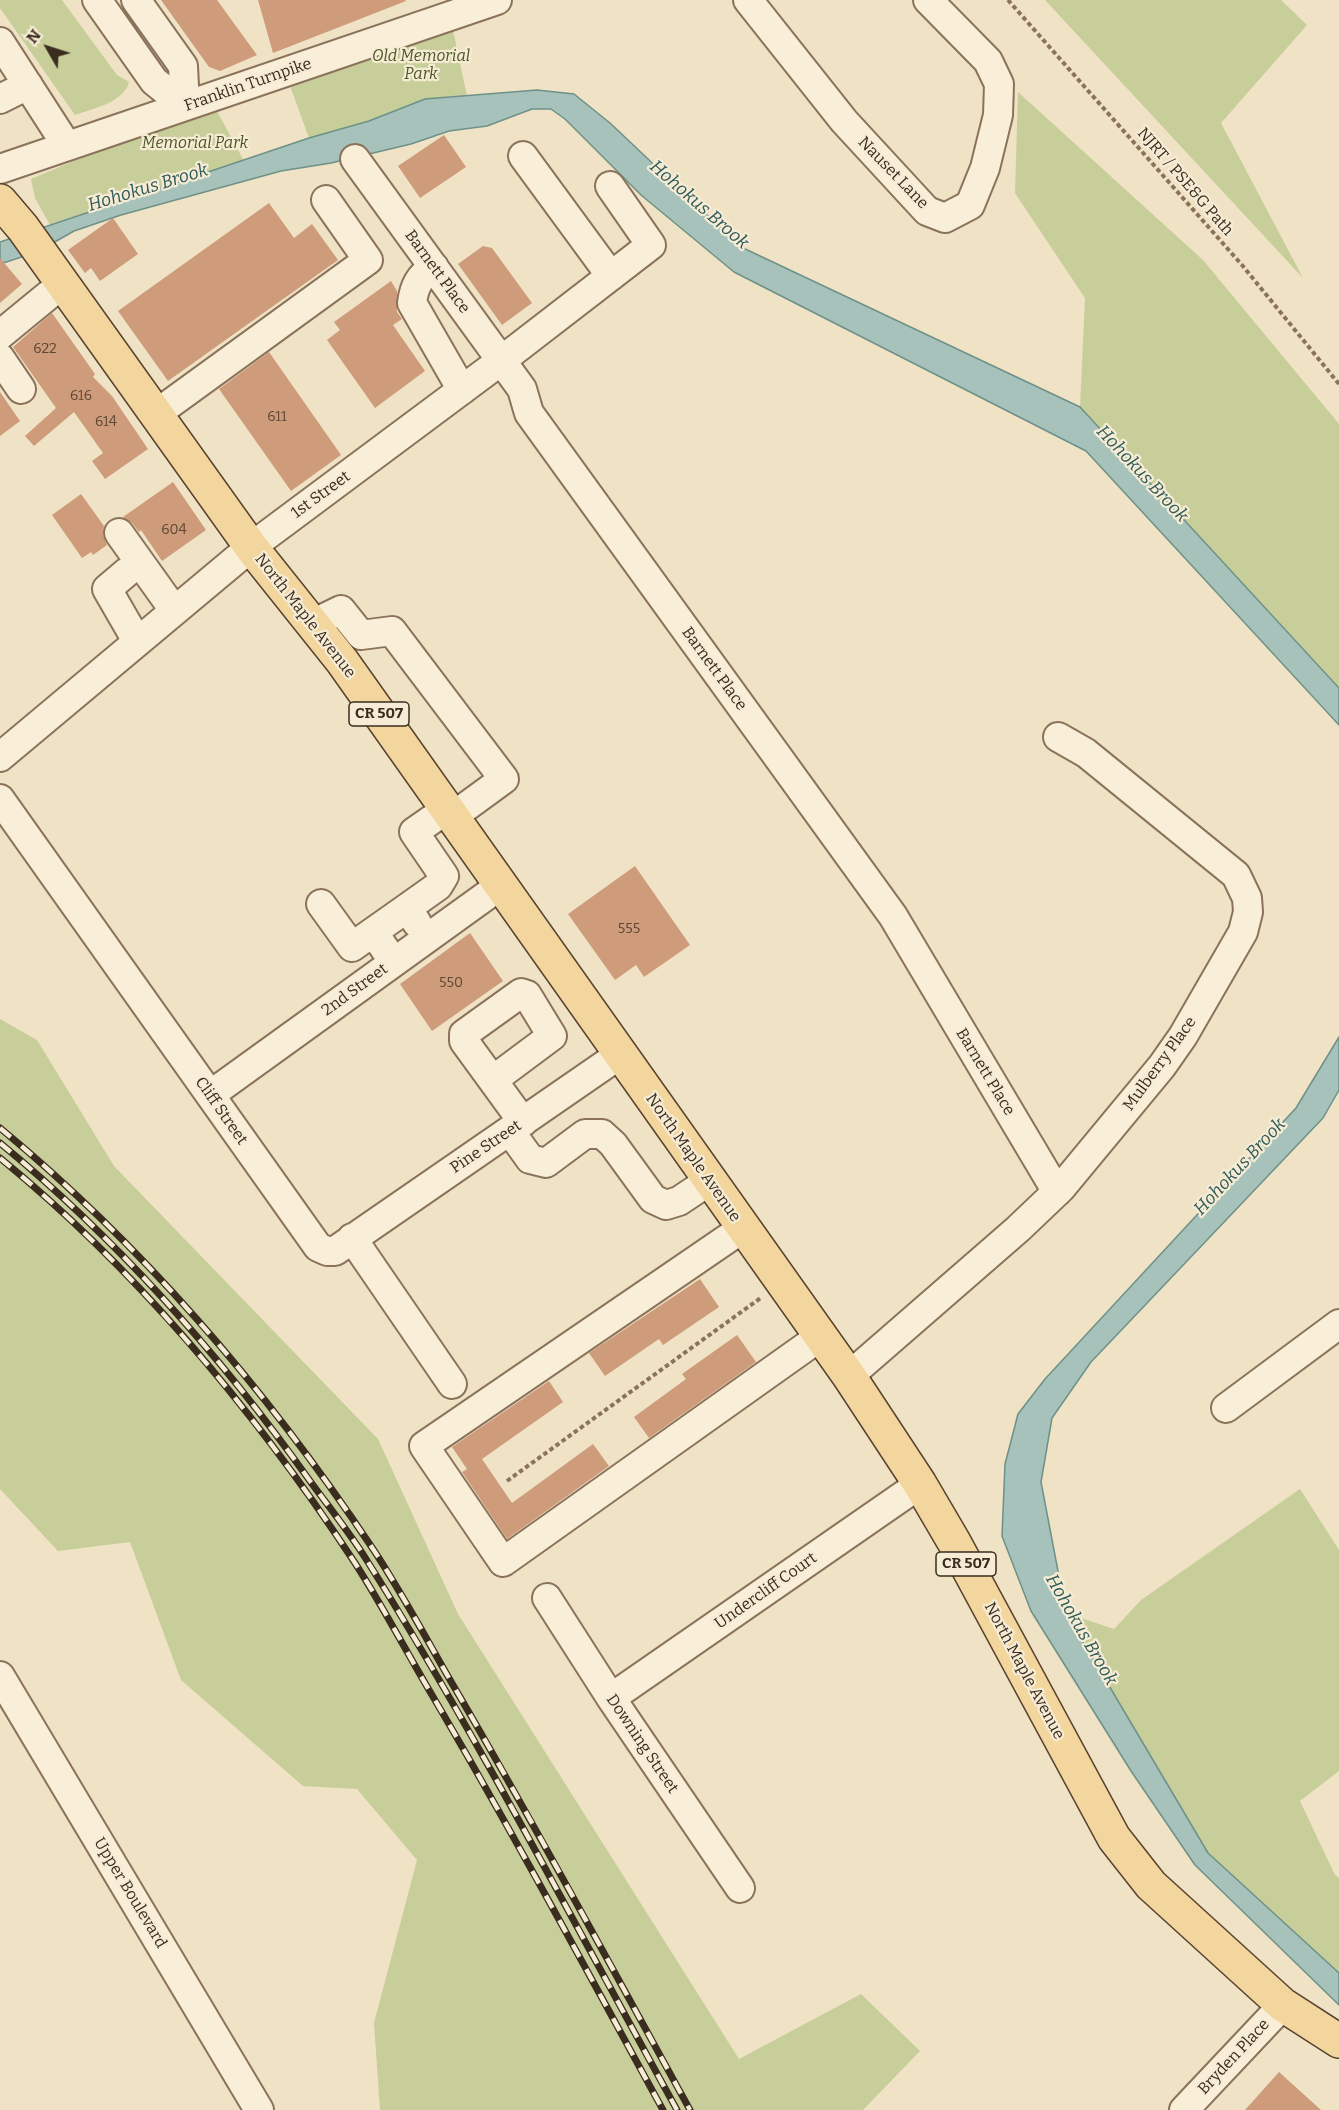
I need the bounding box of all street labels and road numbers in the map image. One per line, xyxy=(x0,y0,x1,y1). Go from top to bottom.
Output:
street label: Franklin Turnpike xyxy=(182,54,314,116)
street label: NJRT / PSE&G Path xyxy=(1133,124,1237,240)
street label: Nauset Lane xyxy=(854,133,932,213)
street label: Barnett Place xyxy=(400,227,474,317)
street label: 1st Street xyxy=(288,467,354,523)
street label: North Maple Avenue xyxy=(250,550,360,682)
street label: Barnett Place xyxy=(677,624,751,714)
road number: CR 507 xyxy=(349,702,409,726)
street label: 2nd Street xyxy=(318,960,392,1020)
street label: Mulberry Place xyxy=(1119,1013,1201,1115)
street label: Barnett Place xyxy=(951,1025,1019,1119)
street label: Cliff Street xyxy=(191,1073,251,1149)
street label: North Maple Avenue xyxy=(641,1090,745,1226)
street label: Pine Street xyxy=(447,1116,525,1178)
street label: Undercliff Court xyxy=(711,1549,821,1633)
road number: CR 507 xyxy=(936,1552,996,1576)
street label: North Maple Avenue xyxy=(980,1599,1068,1743)
street label: Downing Street xyxy=(602,1691,682,1797)
street label: Upper Boulevard xyxy=(89,1834,171,1952)
street label: Bryden Place xyxy=(1194,2015,1274,2099)

